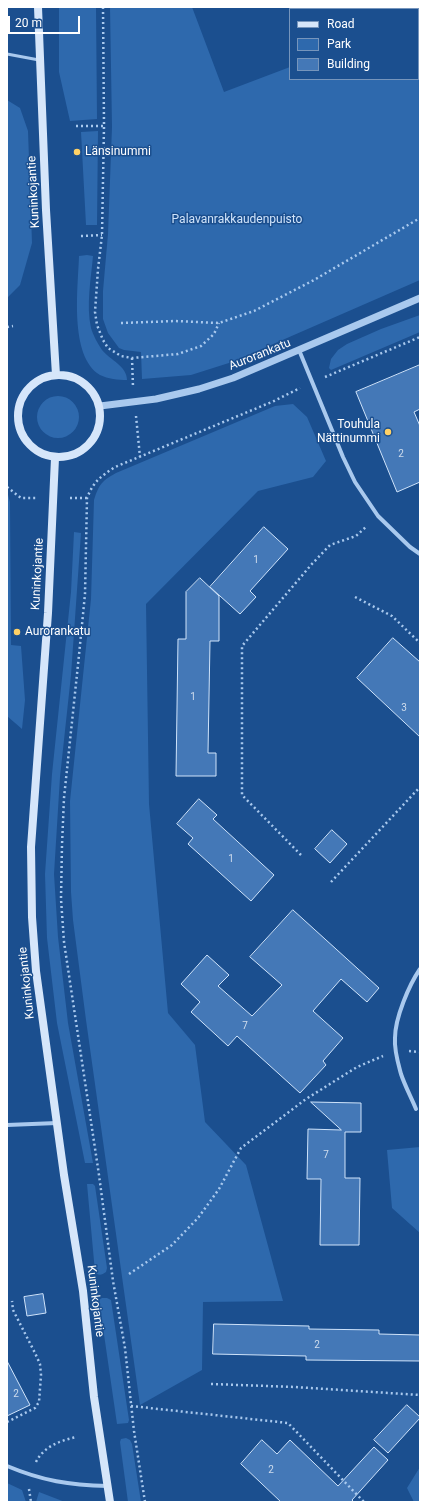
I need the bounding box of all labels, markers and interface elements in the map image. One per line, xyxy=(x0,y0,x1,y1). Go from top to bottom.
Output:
scale bar xyxy=(10,8,82,34)
legend xyxy=(289,8,419,80)
text: 20 m xyxy=(15,16,42,30)
text: Road xyxy=(327,17,355,31)
text: Park xyxy=(327,37,351,51)
text: Building xyxy=(327,57,370,71)
place label: Länsinummi xyxy=(85,145,151,159)
marker: Länsinummi xyxy=(72,147,82,157)
street label: Kuninkojantie xyxy=(25,156,43,228)
park label: Palavanrakkaudenpuisto xyxy=(172,213,302,227)
street label: Aurorankatu xyxy=(227,336,293,374)
place label: Touhula Nättinummi xyxy=(317,418,380,446)
marker: Touhula Nättinummi xyxy=(383,427,393,437)
house number: 2 xyxy=(398,448,404,460)
street label: Kuninkojantie xyxy=(29,538,47,610)
house number: 1 xyxy=(253,554,259,566)
place label: Aurorankatu xyxy=(25,625,90,639)
marker: Aurorankatu xyxy=(12,627,22,637)
house number: 1 xyxy=(190,691,196,703)
house number: 3 xyxy=(401,702,407,714)
house number: 1 xyxy=(228,853,234,865)
street label: Kuninkojantie xyxy=(16,946,38,1020)
house number: 7 xyxy=(242,1020,248,1032)
house number: 7 xyxy=(323,1149,329,1161)
street label: Kuninkojantie xyxy=(83,1264,107,1338)
house number: 2 xyxy=(314,1339,320,1351)
house number: 2 xyxy=(13,1388,19,1400)
house number: 2 xyxy=(268,1464,274,1476)

